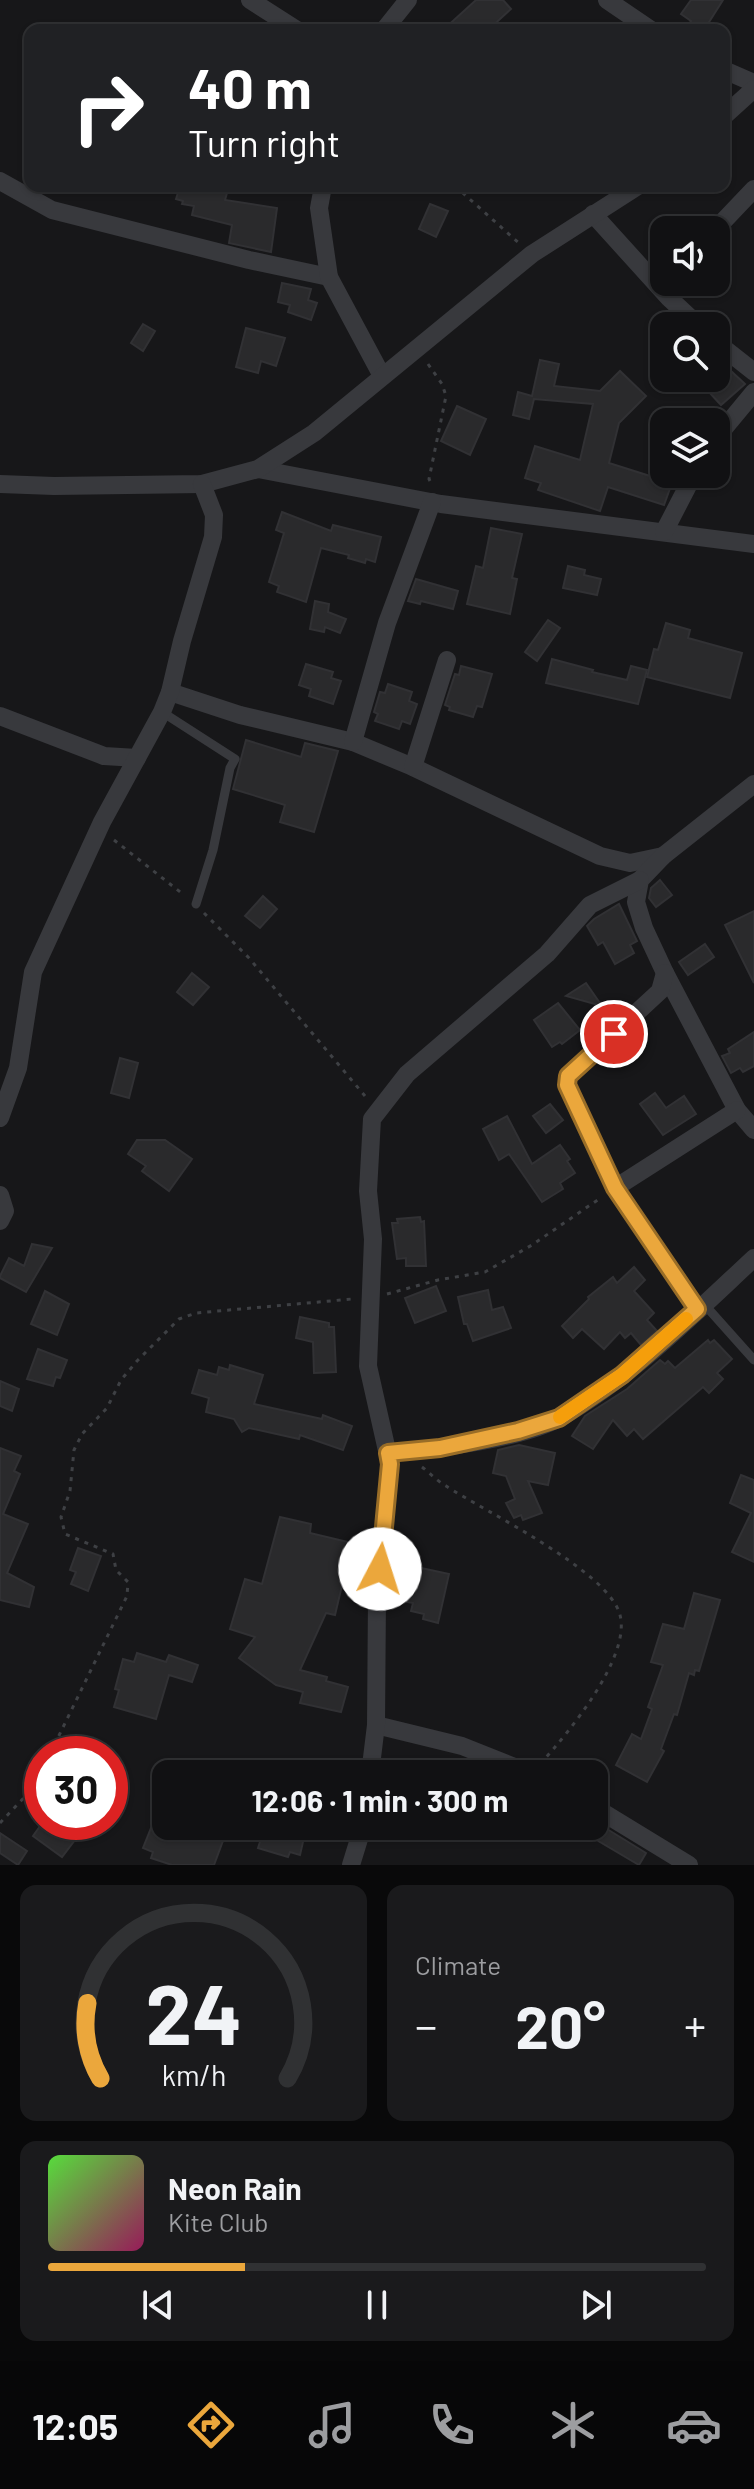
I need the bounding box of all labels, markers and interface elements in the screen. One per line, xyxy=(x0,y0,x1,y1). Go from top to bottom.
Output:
text: 40 m xyxy=(188,53,312,120)
icon: right xyxy=(56,56,160,160)
text: Turn right xyxy=(188,121,340,164)
map controls xyxy=(650,216,730,488)
button: sound xyxy=(650,216,730,296)
button: search xyxy=(650,312,730,392)
button: layers xyxy=(650,408,730,488)
pin xyxy=(580,1000,648,1068)
icon: arrive xyxy=(592,1012,636,1056)
position arrow xyxy=(338,1527,422,1611)
speed limit sign: 30 xyxy=(24,1736,128,1840)
text: 12:06 · 1 min · 300 m xyxy=(252,1782,508,1818)
text: Climate xyxy=(415,1949,501,1980)
text: 24 xyxy=(145,1962,242,2062)
text: 20° xyxy=(515,1989,606,2061)
text: − xyxy=(415,1998,437,2051)
text: + xyxy=(684,1998,706,2051)
text: km/h xyxy=(161,2057,226,2092)
text: Neon Rain xyxy=(168,2170,302,2206)
text: Kite Club xyxy=(168,2206,269,2237)
icon: previous xyxy=(136,2283,180,2327)
icon: pause xyxy=(355,2283,399,2327)
icon: next xyxy=(574,2283,618,2327)
icon: directions xyxy=(183,2397,239,2453)
icon: music xyxy=(304,2397,360,2453)
icon: phone xyxy=(424,2397,480,2453)
icon: climate xyxy=(545,2397,601,2453)
icon: car xyxy=(666,2397,722,2453)
text: 12:05 xyxy=(32,2404,118,2447)

